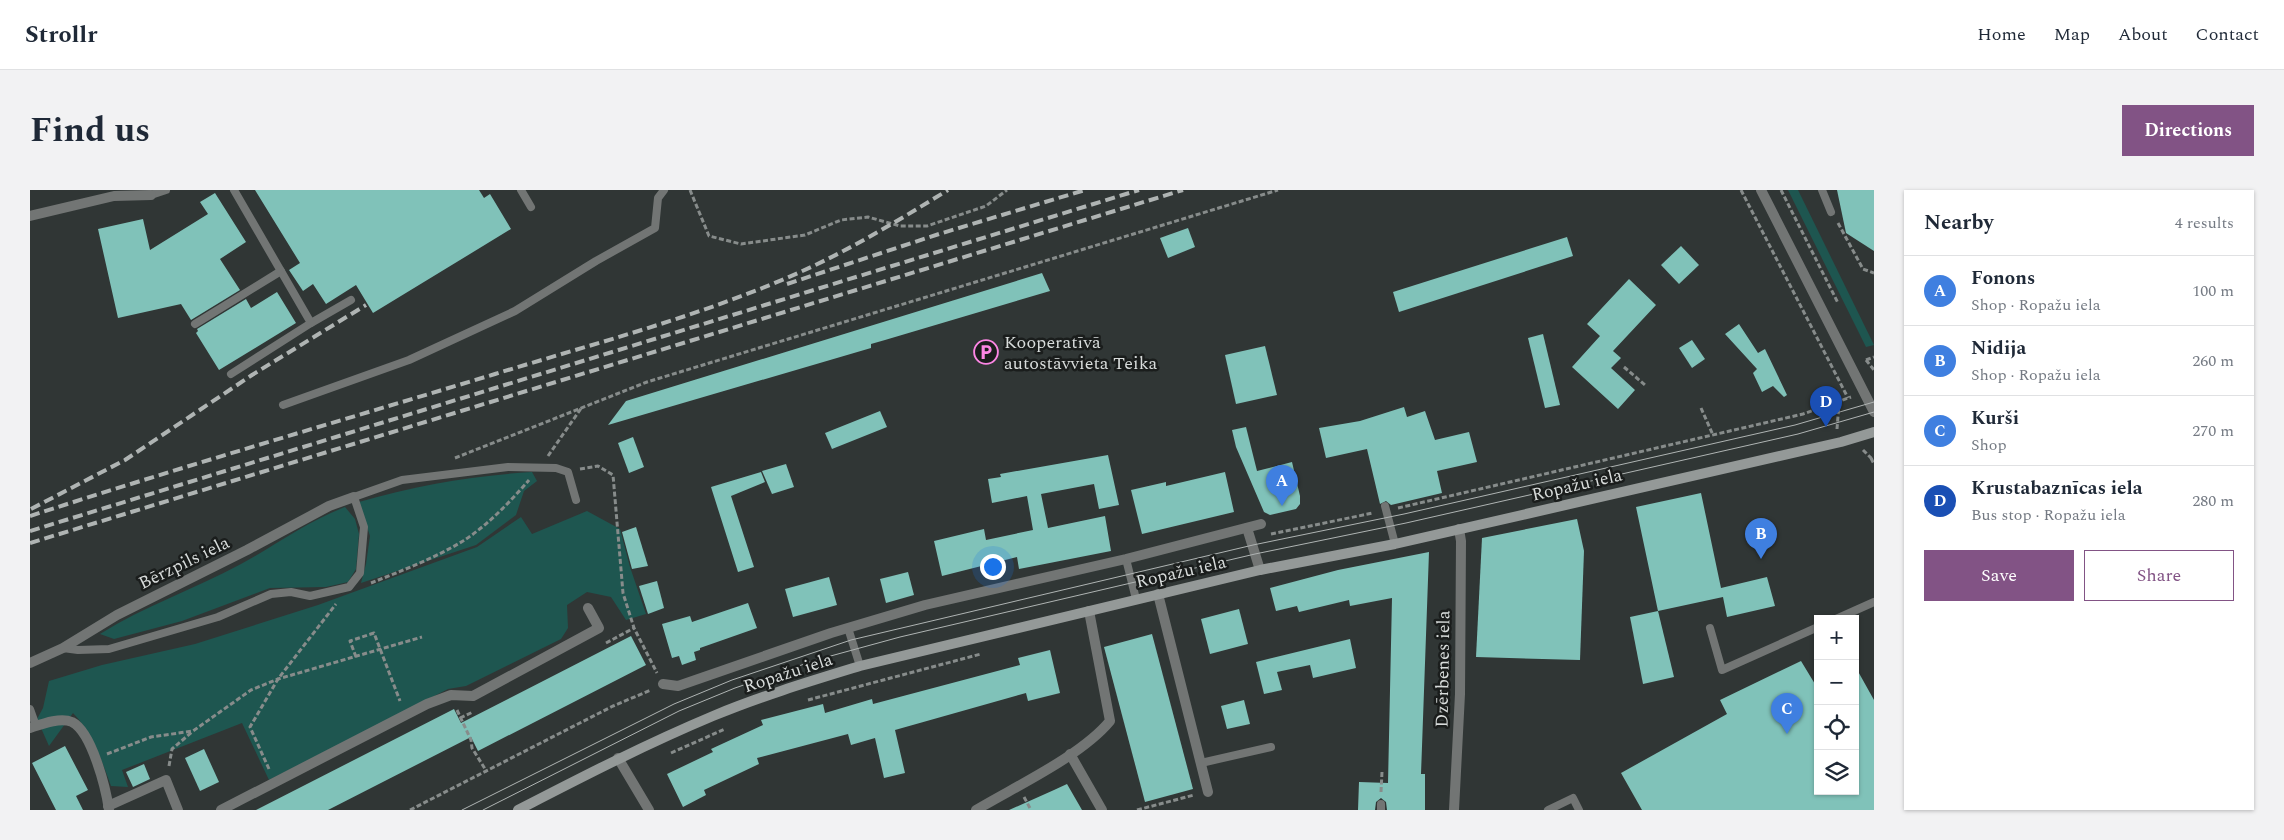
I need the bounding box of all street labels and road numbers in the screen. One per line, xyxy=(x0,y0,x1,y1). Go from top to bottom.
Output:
street label: Ropažu iela xyxy=(1529,461,1625,509)
street label: Bērzpils iela xyxy=(134,529,234,597)
street label: Ropažu iela xyxy=(1133,548,1229,596)
street label: Dzērbenes iela xyxy=(1428,610,1458,728)
street label: Ropažu iela xyxy=(740,646,836,700)

